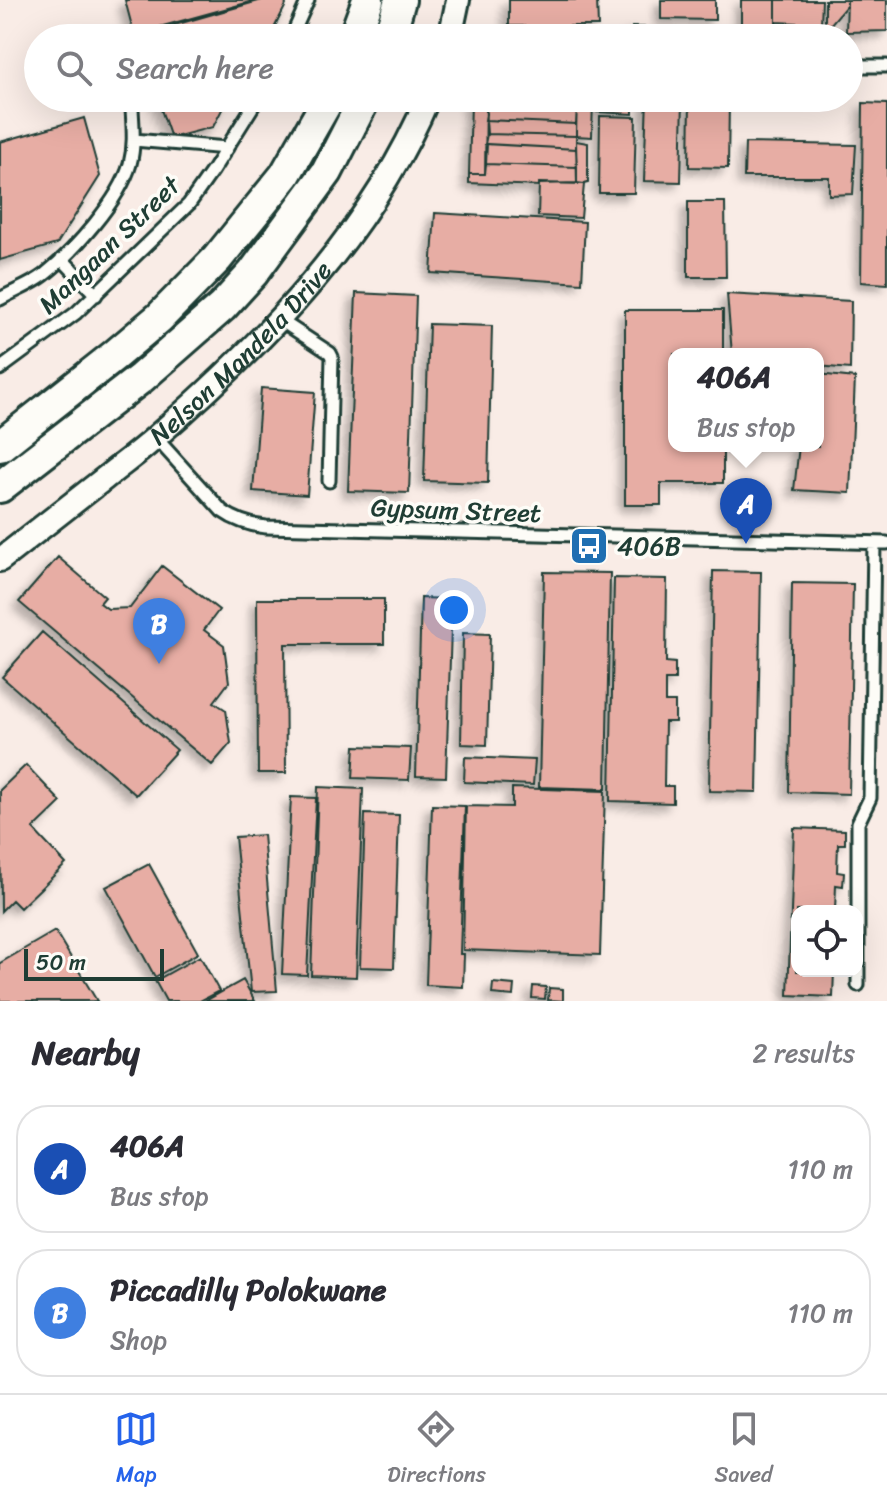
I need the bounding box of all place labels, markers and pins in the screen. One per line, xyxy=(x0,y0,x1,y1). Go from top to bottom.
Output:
pin: A xyxy=(720,478,772,544)
place label: 406B xyxy=(617,523,681,569)
bus stop icon: 406B xyxy=(568,525,610,567)
pin: B xyxy=(133,598,185,664)

